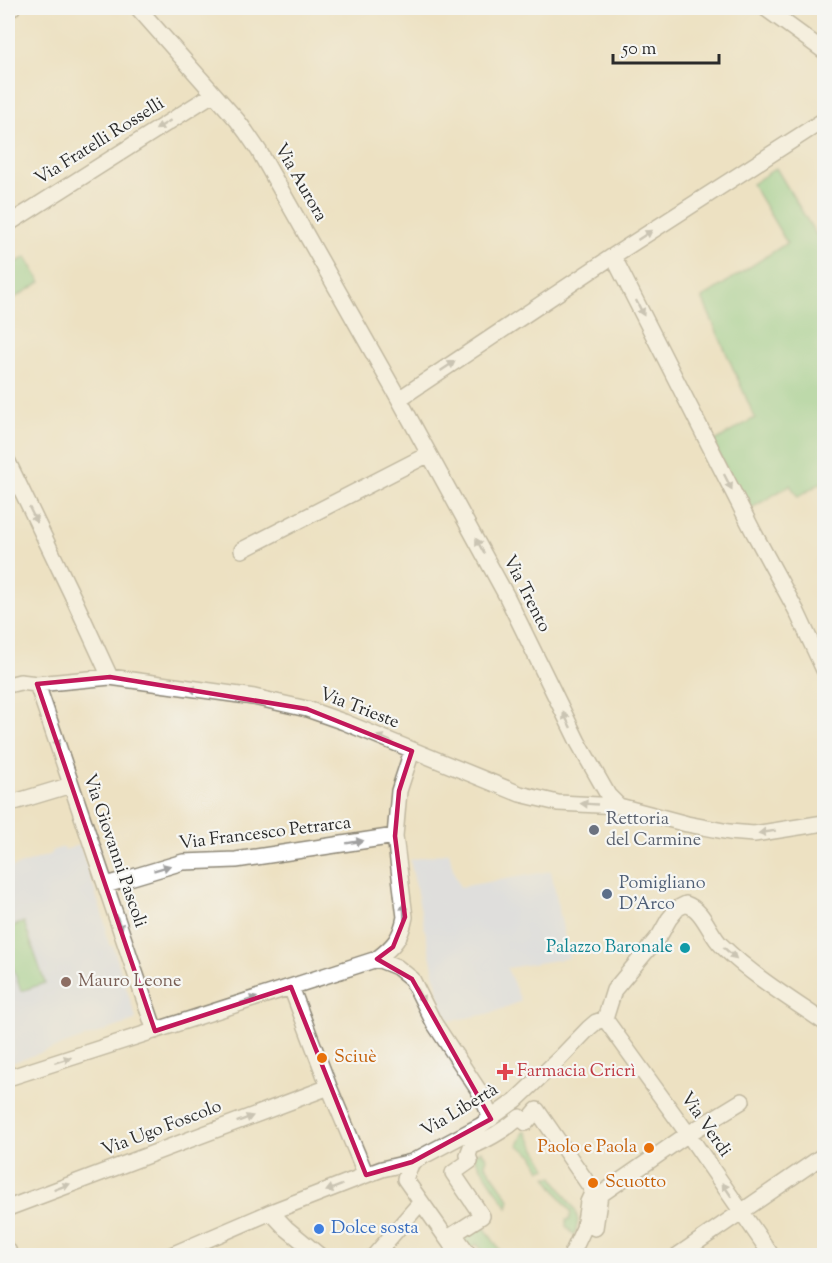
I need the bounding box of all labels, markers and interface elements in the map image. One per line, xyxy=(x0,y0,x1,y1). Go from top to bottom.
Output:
scale bar xyxy=(613,27,720,65)
text: 50 m xyxy=(621,37,657,63)
street label: Via Fratelli Rosselli xyxy=(30,92,170,192)
one-way arrow xyxy=(155,119,171,130)
street label: Via Aurora xyxy=(267,139,333,227)
one-way arrow xyxy=(637,230,653,241)
one-way arrow xyxy=(635,299,644,316)
one-way arrow xyxy=(440,361,456,372)
one-way arrow xyxy=(723,473,732,490)
one-way arrow xyxy=(28,507,37,524)
one-way arrow xyxy=(475,538,485,555)
street label: Via Trento xyxy=(495,551,557,637)
street label: Via Trieste xyxy=(315,682,403,736)
one-way arrow xyxy=(188,685,207,694)
one-way arrow xyxy=(563,712,572,729)
one-way arrow xyxy=(51,730,61,748)
one-way arrow xyxy=(375,734,393,744)
street label: Via Giovanni Pascoli xyxy=(75,771,153,931)
one-way arrow xyxy=(579,800,598,809)
place label: Rettoria del Carmine xyxy=(606,807,701,854)
street label: Via Francesco Petrarca xyxy=(177,811,353,857)
marker: Rettoria del Carmine xyxy=(587,823,601,837)
one-way arrow xyxy=(757,828,776,837)
one-way arrow xyxy=(346,838,365,847)
one-way arrow xyxy=(153,863,171,872)
place label: Pomigliano D'Arco xyxy=(619,871,706,918)
marker: Pomigliano D'Arco xyxy=(600,887,614,901)
one-way arrow xyxy=(399,902,409,921)
one-way arrow xyxy=(115,914,124,932)
place label: Palazzo Baronale xyxy=(546,935,673,961)
marker: Palazzo Baronale xyxy=(678,941,692,955)
one-way arrow xyxy=(722,946,737,959)
place label: Mauro Leone xyxy=(78,969,181,995)
marker: Mauro Leone xyxy=(59,975,73,989)
one-way arrow xyxy=(416,987,425,1004)
one-way arrow xyxy=(240,995,258,1005)
place label: Sciuè xyxy=(334,1045,377,1071)
marker: Sciuè xyxy=(315,1051,329,1065)
one-way arrow xyxy=(54,1055,72,1064)
place label: Farmacia Cricrì xyxy=(517,1059,636,1085)
marker: Farmacia Cricrì xyxy=(498,1065,512,1079)
street label: Via Libertà xyxy=(416,1078,504,1144)
street label: Via Verdi xyxy=(673,1087,737,1163)
street label: Via Ugo Foscolo xyxy=(98,1094,226,1164)
one-way arrow xyxy=(236,1113,254,1123)
place label: Paolo e Paola xyxy=(538,1135,637,1161)
marker: Paolo e Paola xyxy=(642,1141,656,1155)
place label: Scuotto xyxy=(605,1170,666,1196)
marker: Scuotto xyxy=(586,1176,600,1190)
one-way arrow xyxy=(53,1182,71,1191)
one-way arrow xyxy=(721,1182,732,1199)
one-way arrow xyxy=(324,1183,342,1193)
place label: Dolce sosta xyxy=(331,1216,419,1242)
marker: Dolce sosta xyxy=(312,1222,326,1236)

